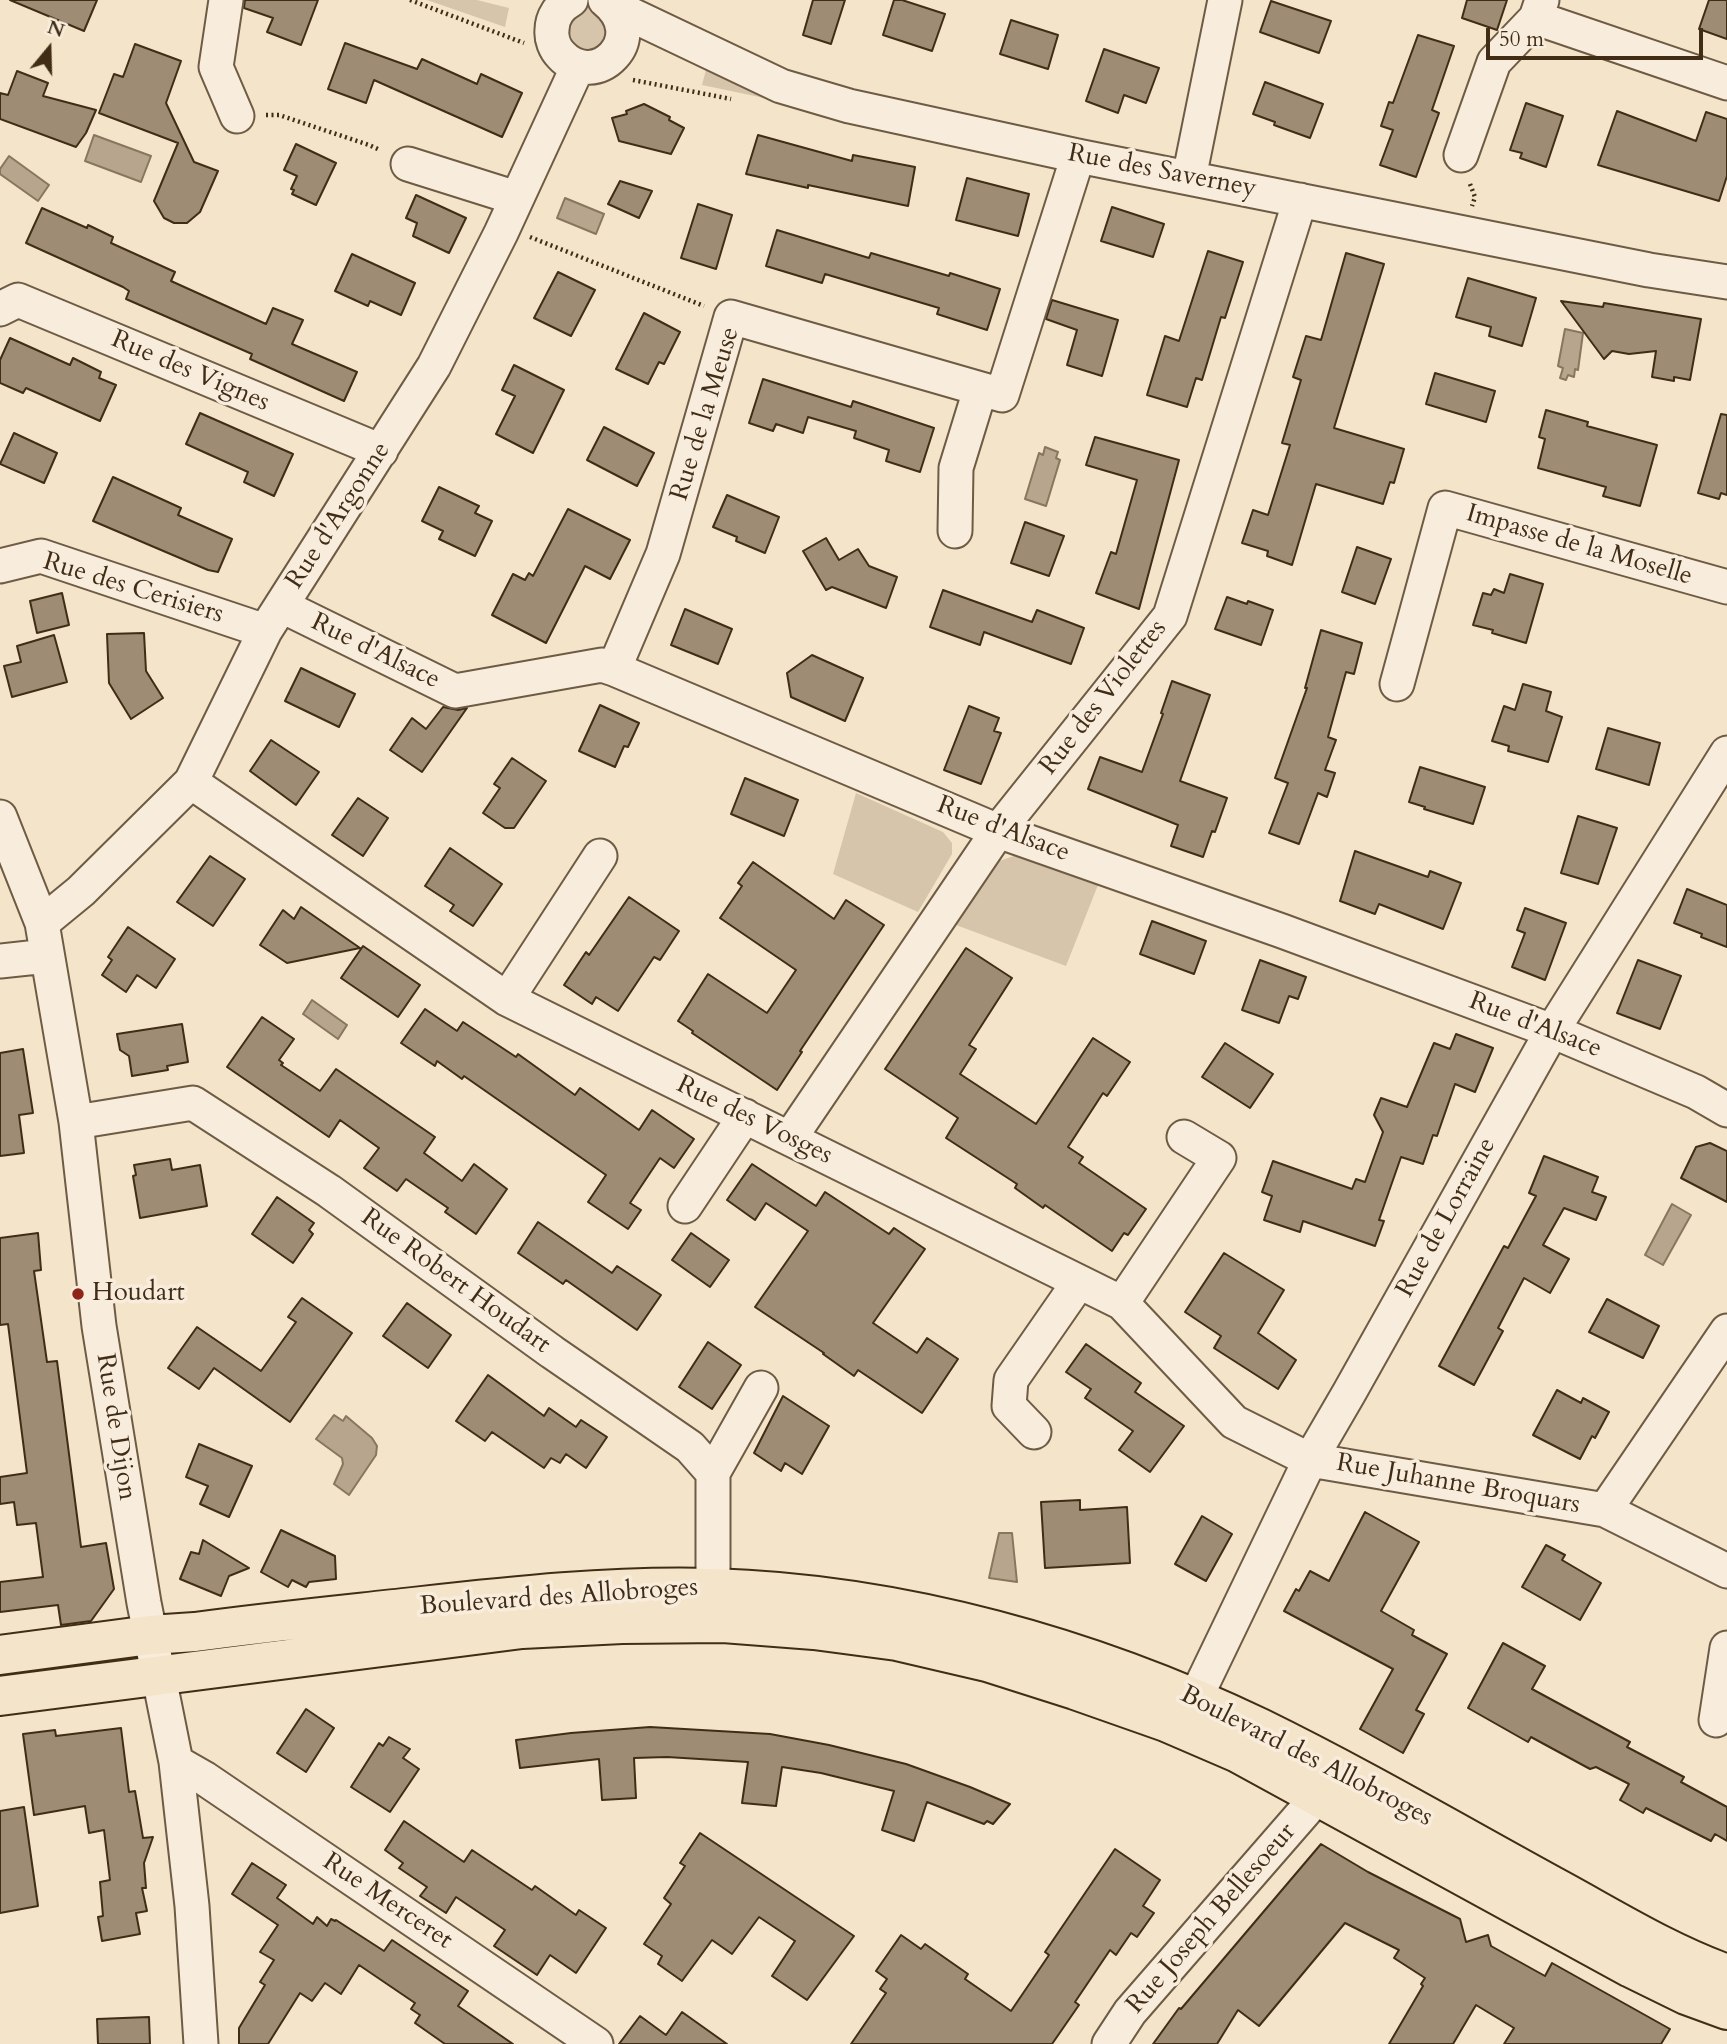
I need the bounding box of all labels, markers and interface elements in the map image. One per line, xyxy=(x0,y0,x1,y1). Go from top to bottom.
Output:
north arrow xyxy=(14,14,84,84)
text: N xyxy=(44,14,68,44)
scale bar xyxy=(1489,14,1706,58)
text: 50 m xyxy=(1499,25,1544,54)
street label: Rue des Saverney xyxy=(1065,138,1259,206)
street label: Rue de la Meuse xyxy=(665,324,747,504)
street label: Rue des Vignes xyxy=(106,325,274,419)
street label: Rue d'Argonne xyxy=(280,437,398,595)
street label: Impasse de la Moselle xyxy=(1462,499,1696,593)
street label: Rue des Cerisiers xyxy=(39,547,227,631)
street label: Rue d'Alsace xyxy=(305,607,445,697)
street label: Rue des Violettes xyxy=(1034,614,1174,782)
street label: Rue d'Alsace xyxy=(932,790,1074,870)
street label: Rue d'Alsace xyxy=(1464,986,1606,1066)
street label: Rue des Vosges xyxy=(671,1070,837,1172)
street label: Rue de Lorraine xyxy=(1390,1133,1504,1303)
street label: Rue Robert Houdart xyxy=(354,1203,556,1361)
place label: Houdart xyxy=(92,1278,185,1310)
marker: Houdart xyxy=(70,1286,86,1302)
street label: Rue de Dijon xyxy=(88,1351,142,1503)
street label: Rue Juhanne Broquars xyxy=(1334,1448,1582,1522)
street label: Boulevard des Allobroges xyxy=(419,1573,699,1623)
street label: Boulevard des Allobroges xyxy=(1175,1680,1437,1834)
street label: Rue Joseph Bellesoeur xyxy=(1121,1817,1303,2021)
street label: Rue Merceret xyxy=(316,1847,458,1957)

